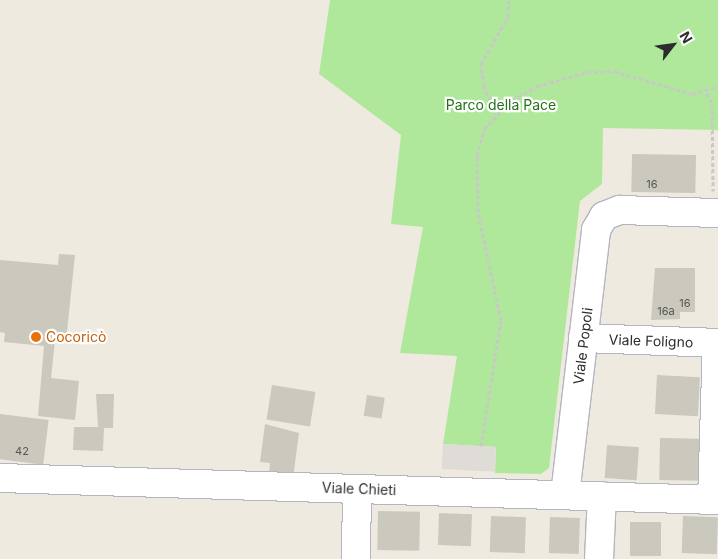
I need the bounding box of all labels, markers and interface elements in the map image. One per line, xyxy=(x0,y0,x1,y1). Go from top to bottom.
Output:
north arrow xyxy=(648,20,698,70)
text: N xyxy=(676,28,696,46)
park label: Parco della Pace xyxy=(446,97,556,113)
house number: 16 xyxy=(646,177,658,191)
house number: 16 xyxy=(679,296,691,310)
house number: 16a xyxy=(657,304,675,318)
street label: Viale Popoli xyxy=(570,307,596,385)
place label: Cocoricò xyxy=(46,329,106,345)
marker: Cocoricò xyxy=(30,331,42,343)
street label: Viale Foligno xyxy=(608,331,694,351)
house number: 42 xyxy=(15,444,29,458)
street label: Viale Chieti xyxy=(322,479,396,499)

